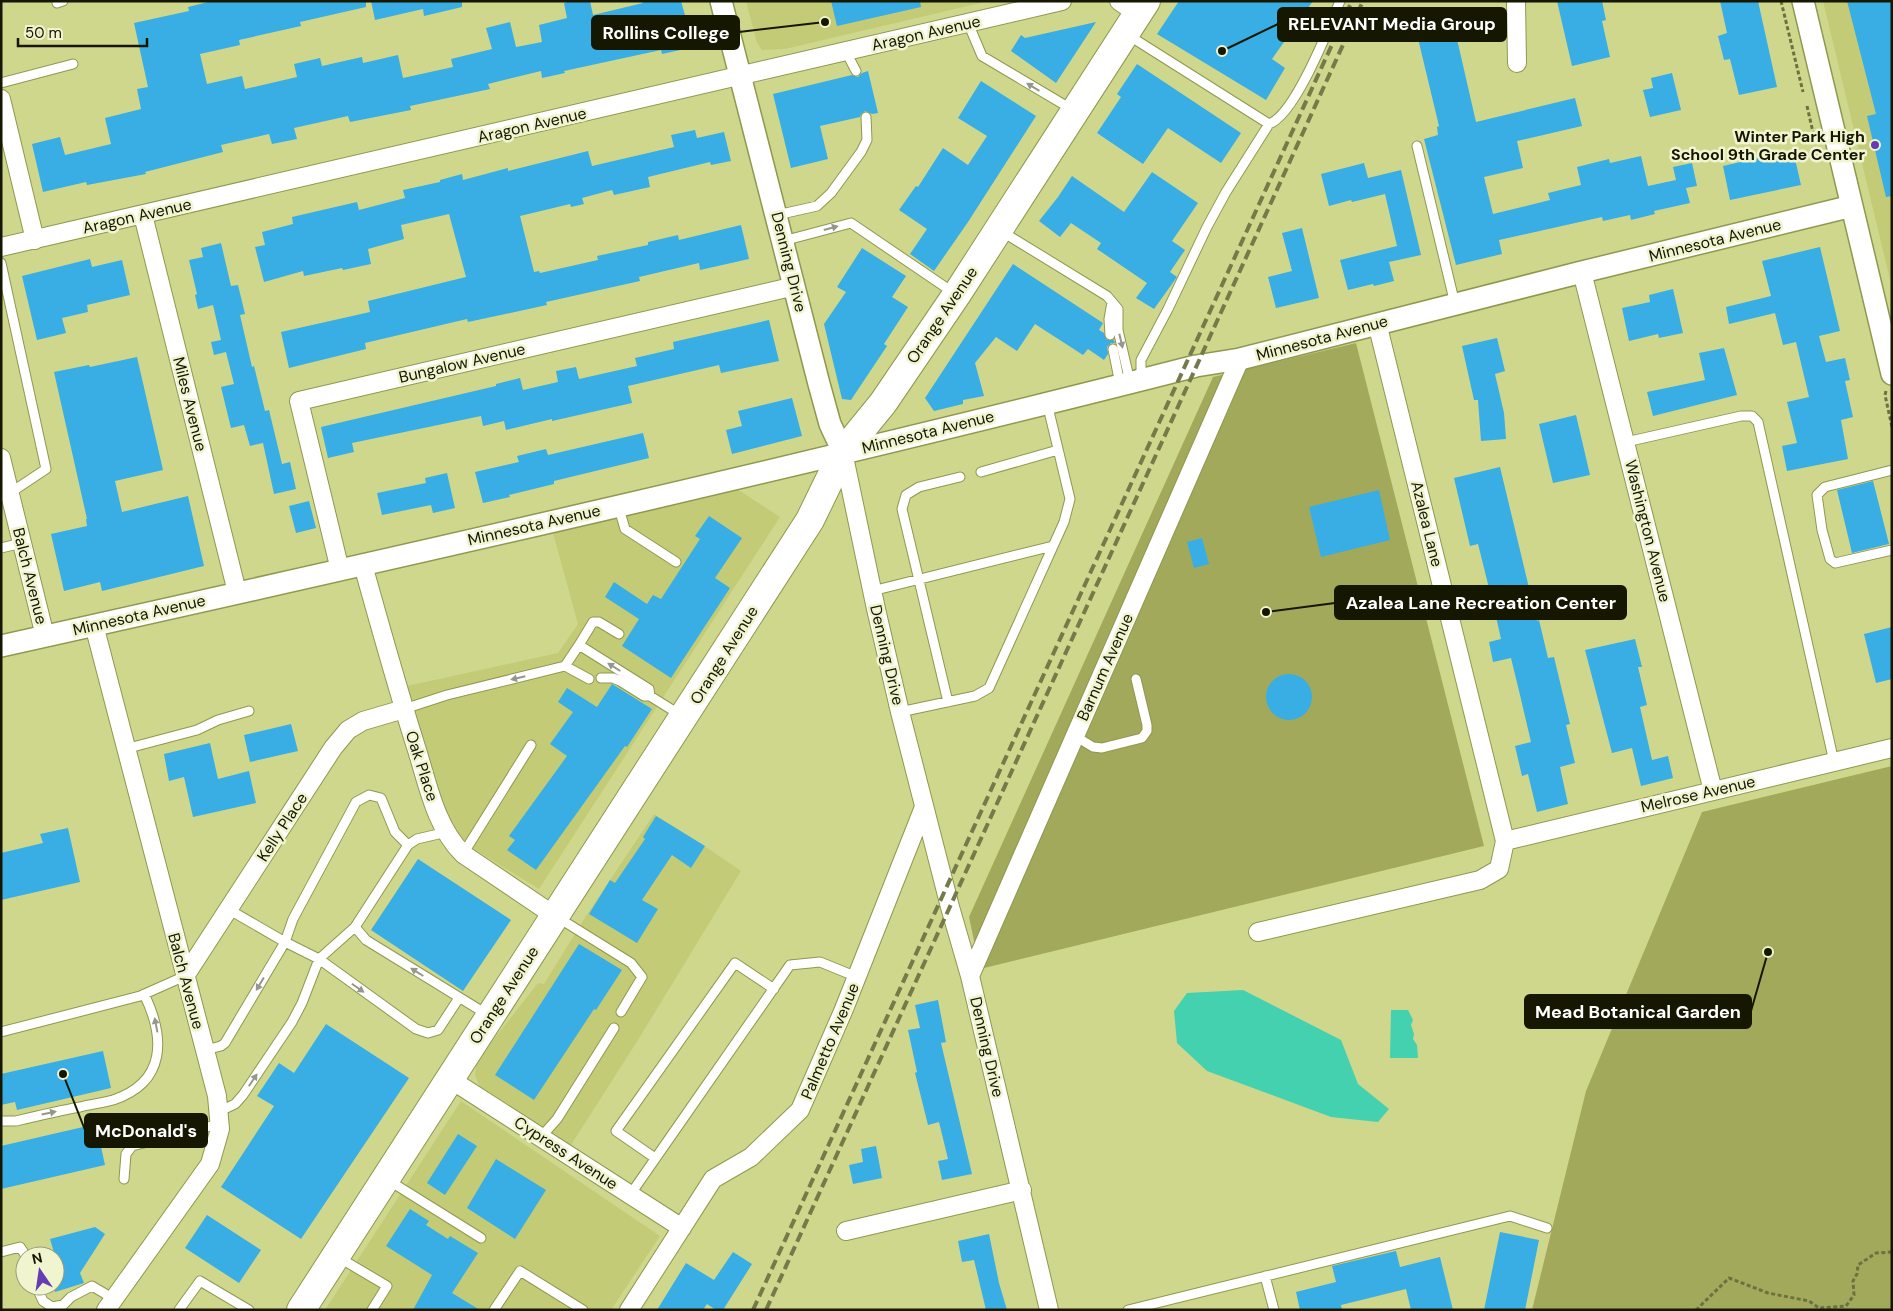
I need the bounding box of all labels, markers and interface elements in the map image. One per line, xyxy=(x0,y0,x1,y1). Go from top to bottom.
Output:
callout: RELEVANT Media Group xyxy=(1278,8,1506,41)
street label: Aragon Avenue xyxy=(869,10,983,56)
text: RELEVANT Media Group xyxy=(1288,12,1496,36)
scale bar xyxy=(18,15,146,47)
callout: Rollins College xyxy=(592,16,739,49)
text: Rollins College xyxy=(603,21,730,45)
text: 50 m xyxy=(25,23,62,43)
one-way arrow xyxy=(1026,82,1040,91)
street label: Aragon Avenue xyxy=(475,102,589,148)
place label: Winter Park High School 9th Grade Center xyxy=(1671,126,1865,165)
marker: Winter Park High School 9th Grade Center xyxy=(1869,139,1881,151)
street label: Aragon Avenue xyxy=(80,193,194,239)
street label: Denning Drive xyxy=(766,210,812,314)
street label: Minnesota Avenue xyxy=(1647,213,1783,267)
one-way arrow xyxy=(823,224,838,232)
street label: Orange Avenue xyxy=(902,262,982,368)
street label: Minnesota Avenue xyxy=(1254,310,1390,366)
one-way arrow xyxy=(1117,334,1125,349)
street label: Bungalow Avenue xyxy=(397,338,527,388)
street label: Miles Avenue xyxy=(168,355,212,453)
street label: Minnesota Avenue xyxy=(860,405,996,459)
street label: Washington Avenue xyxy=(1620,458,1676,604)
street label: Azalea Lane xyxy=(1406,479,1448,569)
street label: Minnesota Avenue xyxy=(466,500,602,550)
street label: Balch Avenue xyxy=(8,525,52,627)
callout: Azalea Lane Recreation Center xyxy=(1335,586,1626,619)
street label: Minnesota Avenue xyxy=(71,590,207,640)
text: Azalea Lane Recreation Center xyxy=(1346,591,1616,615)
street label: Orange Avenue xyxy=(685,602,763,708)
street label: Denning Drive xyxy=(865,603,909,707)
street label: Barnum Avenue xyxy=(1072,610,1138,724)
one-way arrow xyxy=(607,662,620,671)
one-way arrow xyxy=(511,674,526,682)
street label: Oak Place xyxy=(401,728,443,804)
street label: Melrose Avenue xyxy=(1639,771,1757,817)
street label: Kelly Place xyxy=(252,789,312,865)
street label: Balch Avenue xyxy=(163,931,209,1031)
street label: Orange Avenue xyxy=(465,942,543,1048)
one-way arrow xyxy=(411,967,424,977)
one-way arrow xyxy=(255,978,264,991)
street label: Palmetto Avenue xyxy=(796,980,864,1102)
one-way arrow xyxy=(351,983,365,993)
street label: Denning Drive xyxy=(965,995,1009,1099)
callout: Mead Botanical Garden xyxy=(1525,995,1751,1028)
text: Mead Botanical Garden xyxy=(1535,1000,1741,1024)
one-way arrow xyxy=(151,1017,159,1033)
one-way arrow xyxy=(248,1073,258,1086)
one-way arrow xyxy=(42,1109,58,1117)
street label: Cypress Avenue xyxy=(510,1112,622,1194)
callout: McDonald's xyxy=(85,1114,207,1147)
text: McDonald's xyxy=(95,1119,197,1143)
north arrow xyxy=(15,1246,65,1296)
text: N xyxy=(30,1248,44,1268)

